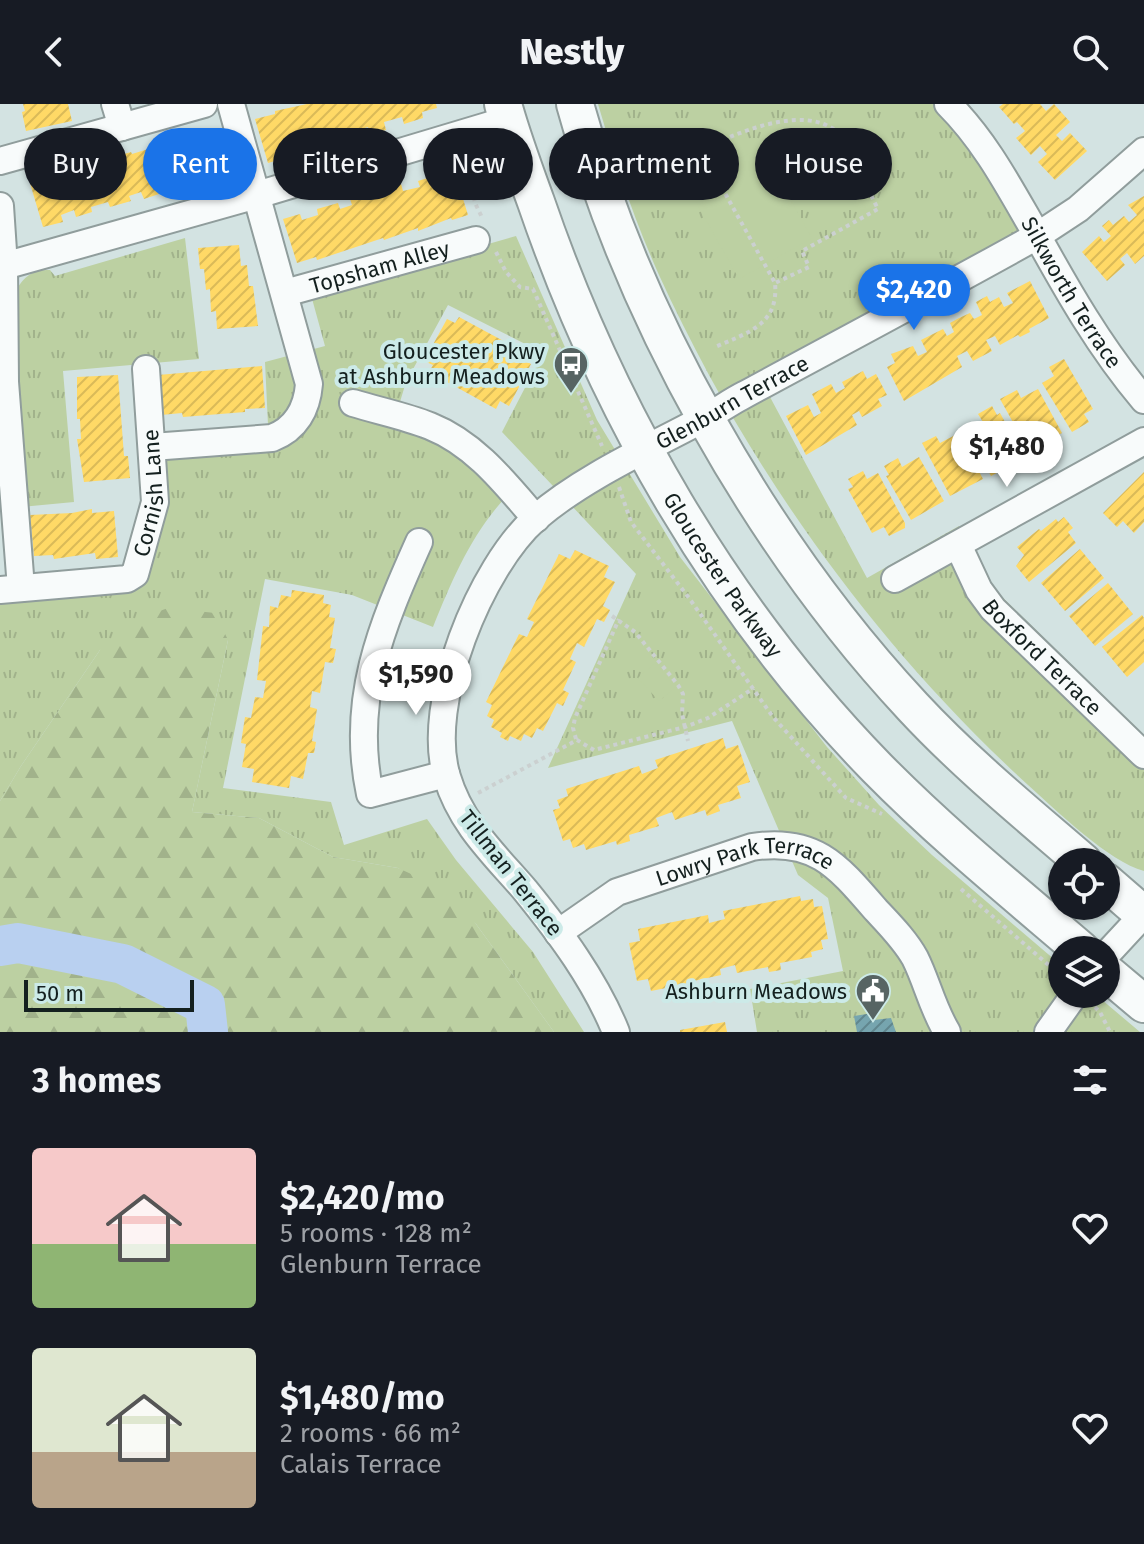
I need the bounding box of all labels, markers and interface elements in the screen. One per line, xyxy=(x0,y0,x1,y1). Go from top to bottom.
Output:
icon: back xyxy=(32,30,76,74)
text: Nestly xyxy=(520,30,624,74)
icon: search xyxy=(1068,30,1112,74)
chip: Buy xyxy=(24,128,127,200)
chip: Rent xyxy=(143,128,257,200)
chip: Filters xyxy=(273,128,407,200)
chip: New xyxy=(423,128,533,200)
chip: Apartment xyxy=(549,128,739,200)
chip: House xyxy=(755,128,892,200)
street label: Silkworth Terrace xyxy=(1016,212,1128,373)
street label: Topsham Alley xyxy=(306,234,453,299)
pin: $2,420 xyxy=(849,264,979,332)
text: $2,420 xyxy=(876,274,952,305)
place label: Gloucester Pkwy at Ashburn Meadows xyxy=(337,338,545,390)
bus stop icon: Gloucester Pkwy at Ashburn Meadows xyxy=(552,345,590,395)
street label: Glenburn Terrace xyxy=(651,349,813,455)
pin: $1,480 xyxy=(942,421,1072,489)
street label: Cornish Lane xyxy=(127,428,169,560)
text: $1,480 xyxy=(969,431,1045,462)
street label: Gloucester Parkway xyxy=(658,487,789,663)
street label: Boxford Terrace xyxy=(977,594,1108,721)
pin: $1,590 xyxy=(351,649,481,717)
text: $1,590 xyxy=(378,659,454,690)
street label: Tillman Terrace xyxy=(453,805,569,941)
street label: Lowry Park Terrace xyxy=(652,831,840,892)
map controls xyxy=(1048,848,1120,1008)
button: locate xyxy=(1048,848,1120,920)
button: layers xyxy=(1048,936,1120,1008)
public building icon: Ashburn Meadows xyxy=(854,972,892,1022)
scale bar xyxy=(24,976,194,1012)
place label: Ashburn Meadows xyxy=(665,978,847,1005)
text: 50 m xyxy=(36,980,84,1007)
icon: filters xyxy=(1068,1058,1112,1102)
text: 3 homes xyxy=(32,1060,161,1101)
text: $2,420/mo xyxy=(280,1177,445,1218)
icon: home xyxy=(96,1180,192,1276)
icon: heart xyxy=(1068,1206,1112,1250)
text: 5 rooms · 128 m² xyxy=(280,1218,472,1249)
text: Glenburn Terrace xyxy=(280,1249,482,1280)
text: $1,480/mo xyxy=(280,1377,445,1418)
icon: home xyxy=(96,1380,192,1476)
icon: heart xyxy=(1068,1406,1112,1450)
text: 2 rooms · 66 m² xyxy=(280,1418,461,1449)
text: Calais Terrace xyxy=(280,1449,442,1480)

